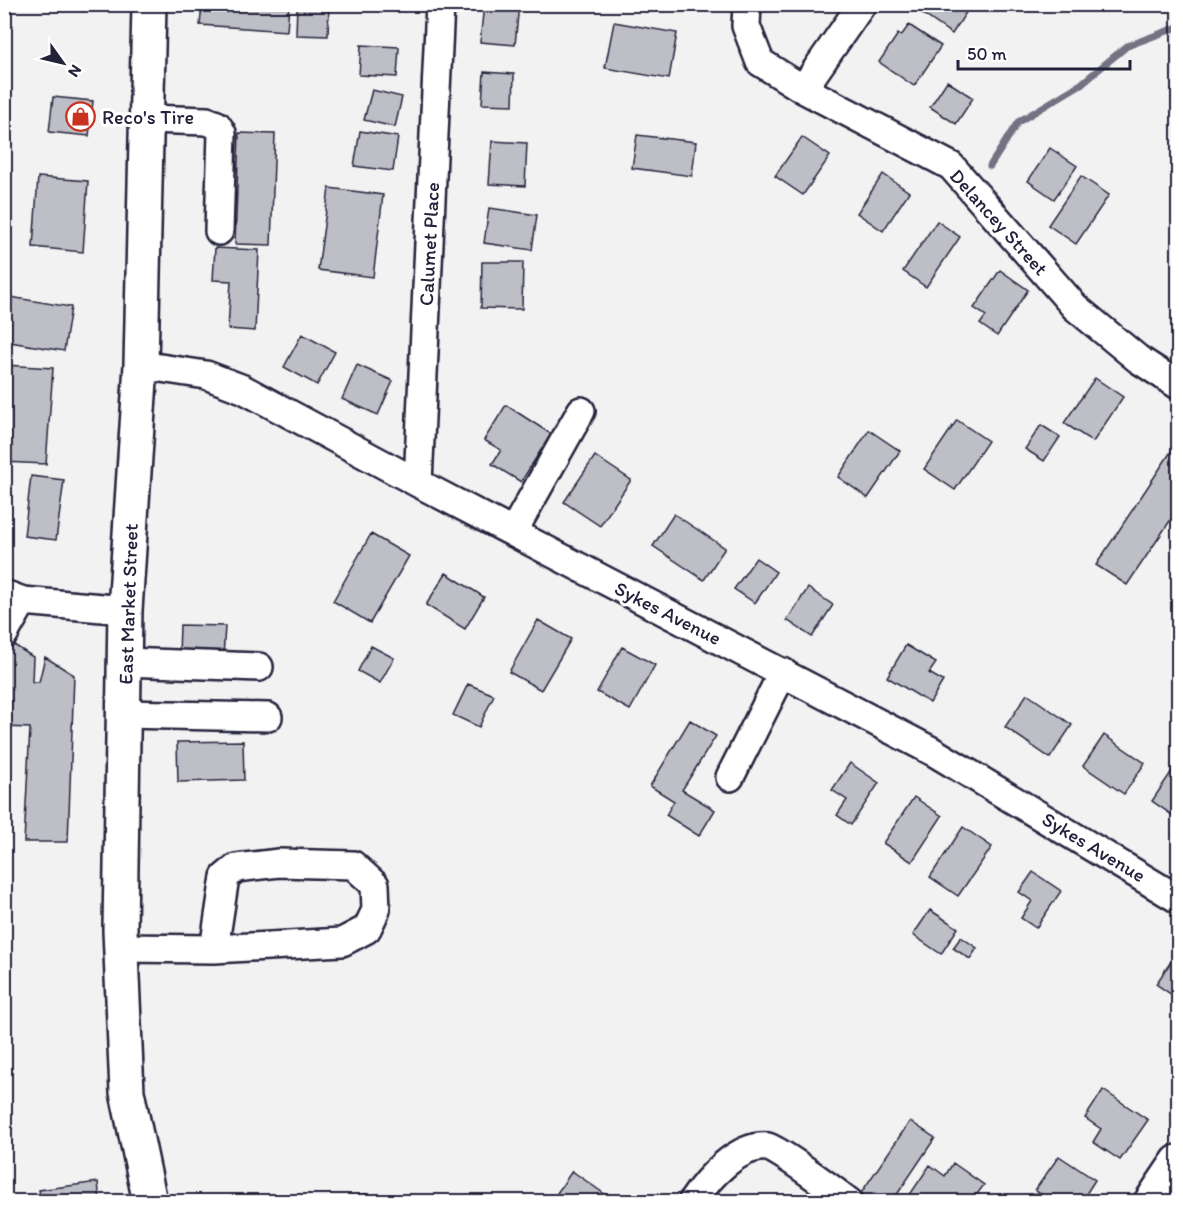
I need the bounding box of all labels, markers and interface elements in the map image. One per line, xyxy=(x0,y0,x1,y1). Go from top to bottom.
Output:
north arrow xyxy=(33,33,93,93)
scale bar xyxy=(958,33,1130,71)
text: 50 m xyxy=(967,43,1007,65)
text: N xyxy=(64,61,86,81)
shop icon: Reco's Tire xyxy=(65,101,97,133)
place label: Reco's Tire xyxy=(102,105,194,129)
street label: Delancey Street xyxy=(945,164,1053,280)
street label: Calumet Place xyxy=(414,182,444,306)
street label: East Market Street xyxy=(113,523,143,685)
street label: Sykes Avenue xyxy=(611,576,725,650)
street label: Sykes Avenue xyxy=(1038,807,1150,887)

